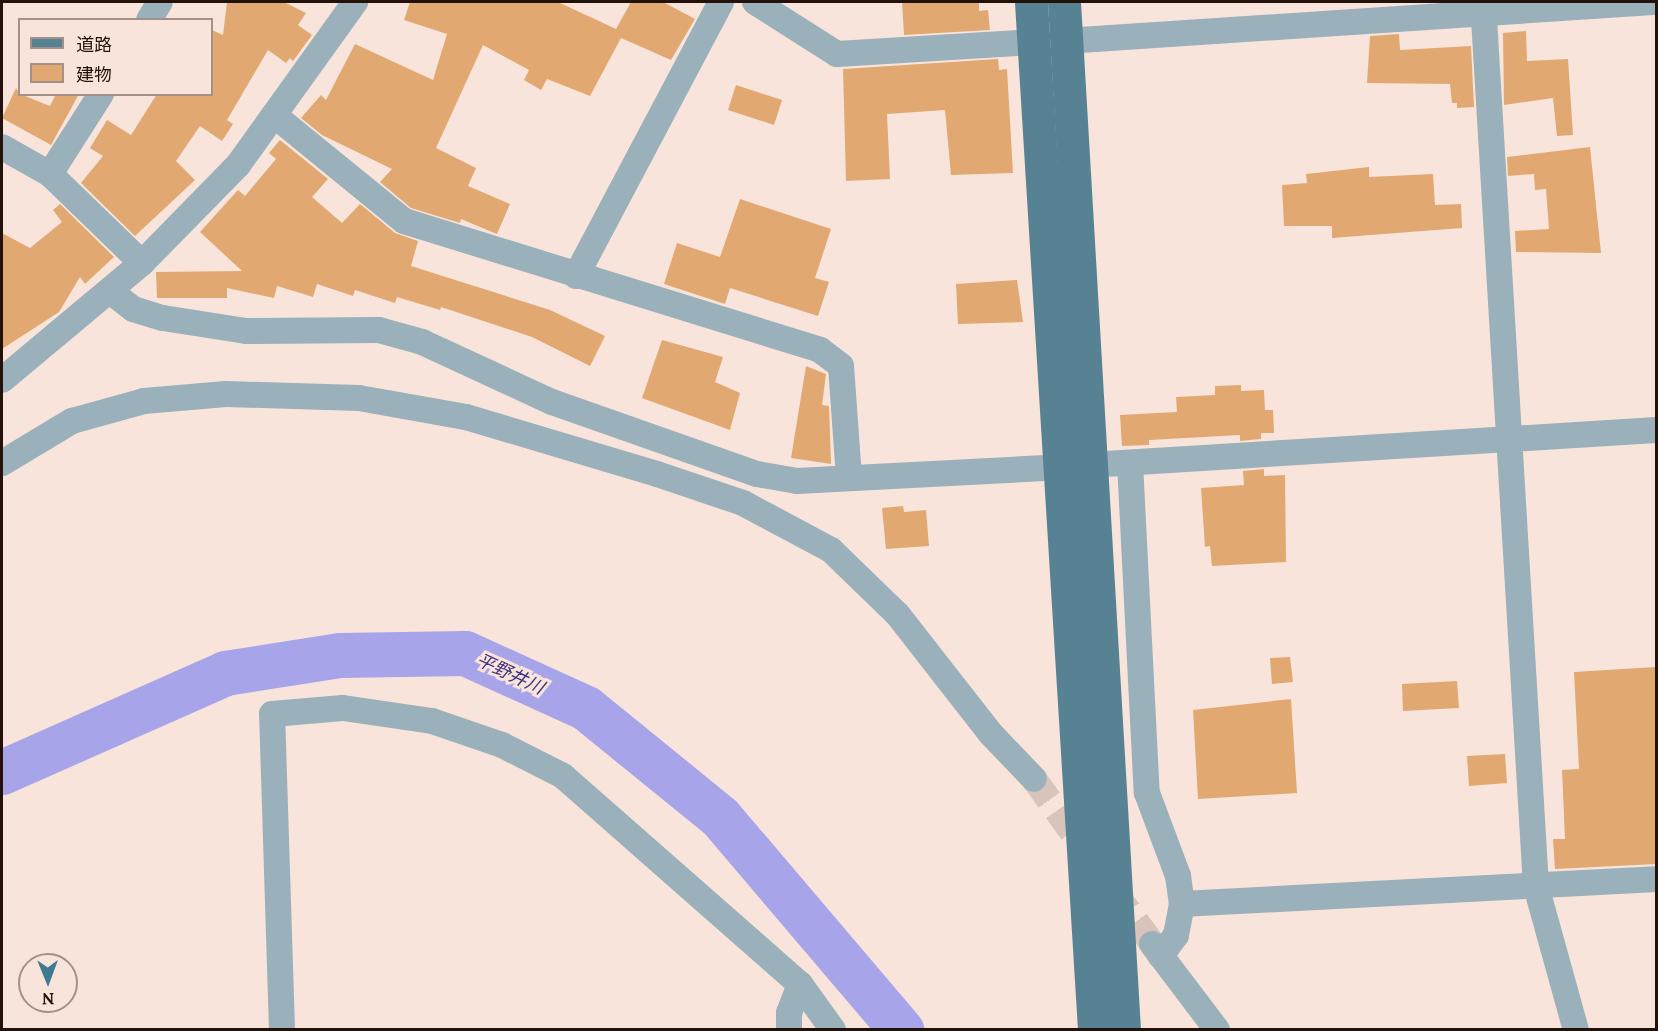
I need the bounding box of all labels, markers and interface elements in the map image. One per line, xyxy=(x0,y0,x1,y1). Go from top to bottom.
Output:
legend xyxy=(18,18,213,96)
text: 道路 xyxy=(76,33,112,56)
text: 建物 xyxy=(76,63,112,86)
water label: 平野井川 xyxy=(473,649,547,699)
north arrow xyxy=(18,953,78,1013)
text: N xyxy=(42,989,55,1009)

